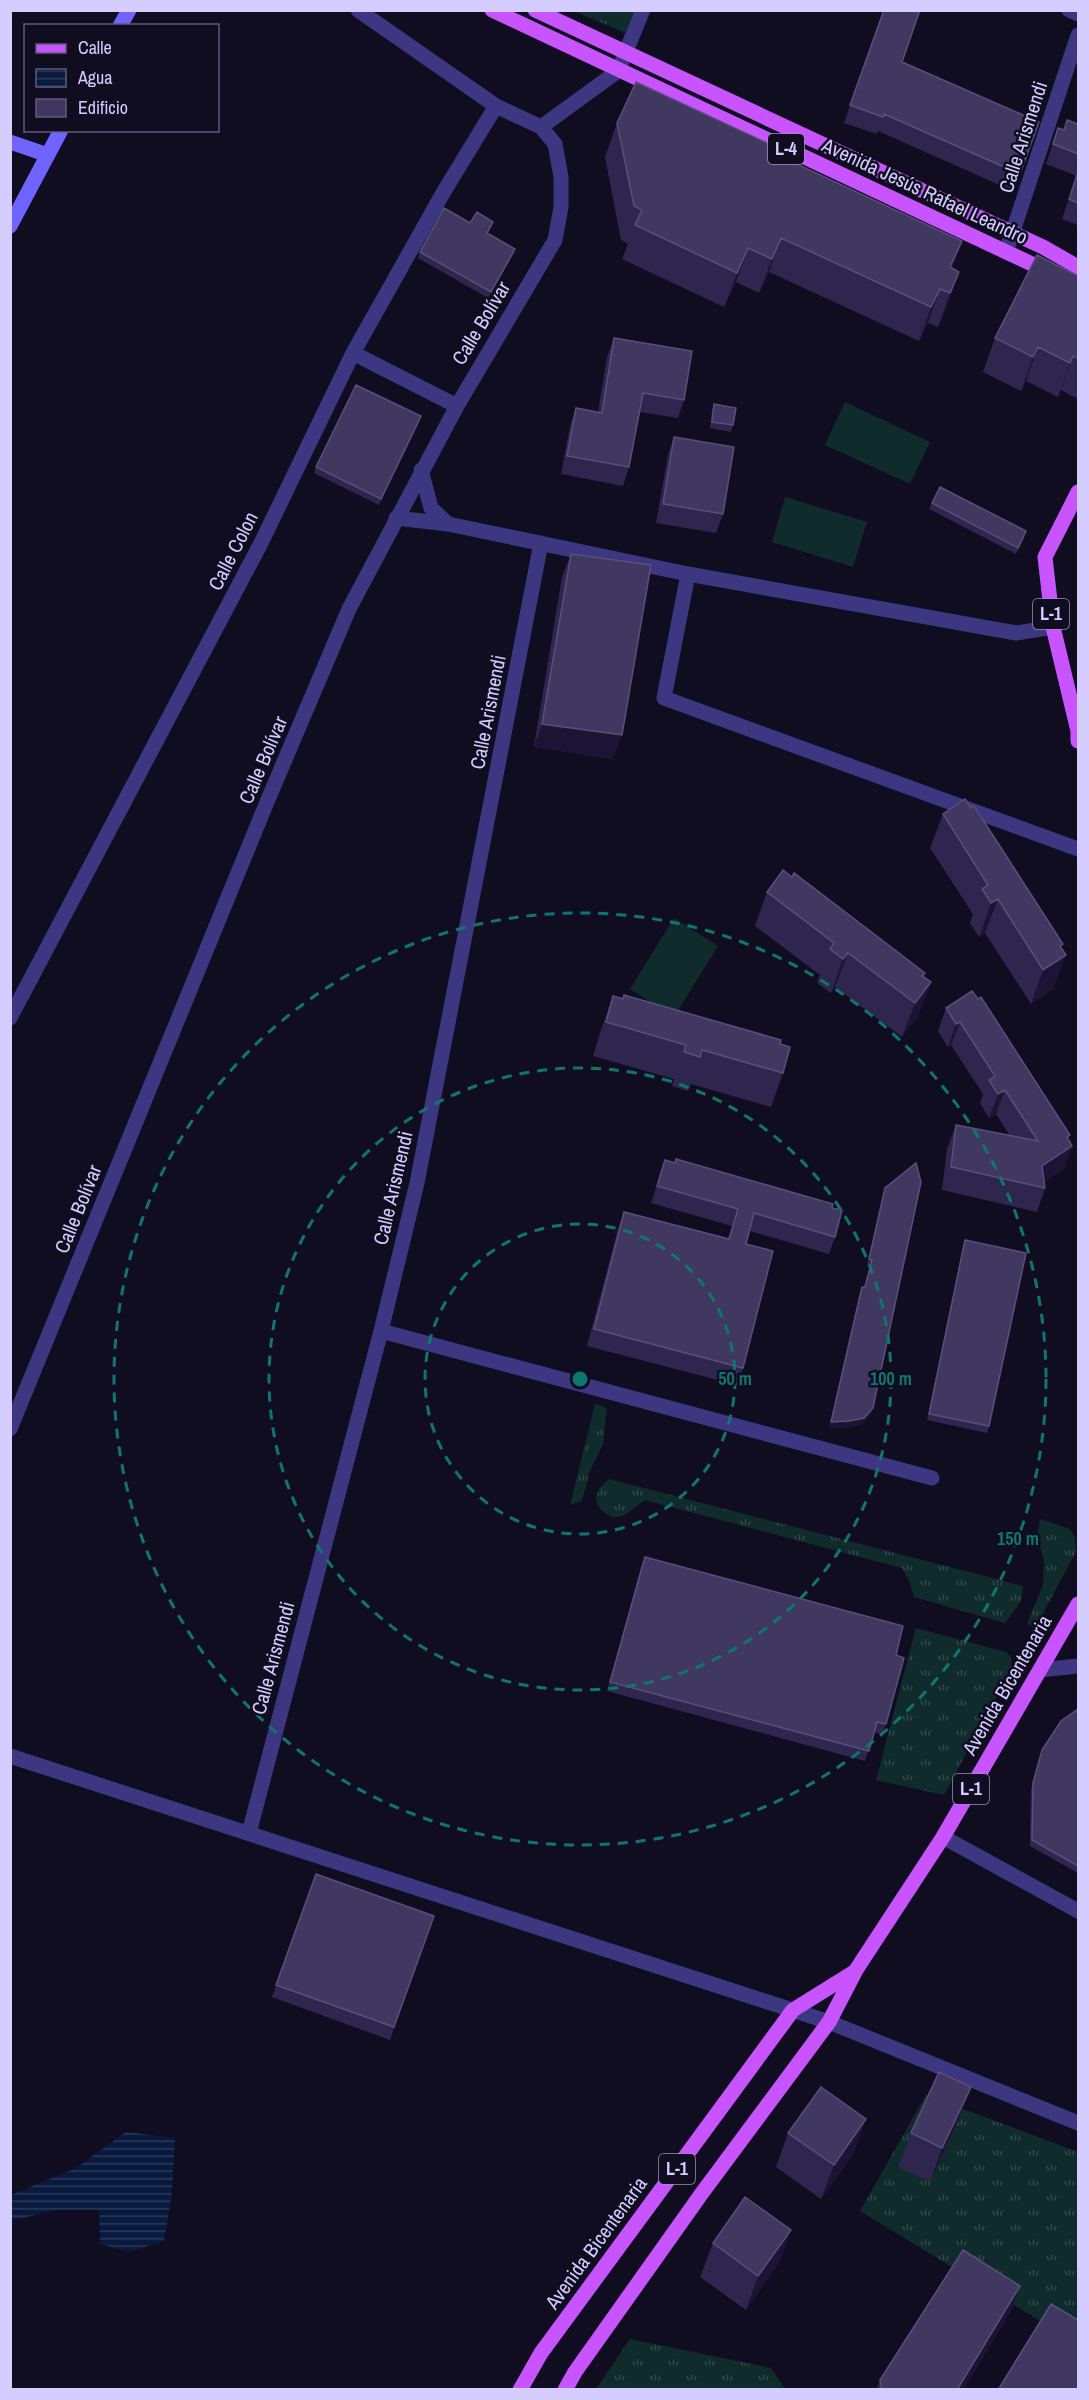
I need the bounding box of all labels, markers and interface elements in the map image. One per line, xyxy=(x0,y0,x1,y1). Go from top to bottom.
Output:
legend xyxy=(24,24,219,132)
text: Calle xyxy=(78,35,112,60)
text: Agua xyxy=(77,65,112,90)
street label: Calle Arismendi xyxy=(992,78,1053,196)
text: Edificio xyxy=(78,95,128,120)
street label: Avenida Jesús Rafael Leandro xyxy=(817,131,1032,250)
road number: L-4 xyxy=(768,134,804,164)
street label: Calle Bolívar xyxy=(445,275,516,370)
street label: Calle Colon xyxy=(201,507,264,595)
road number: L-1 xyxy=(1033,599,1069,629)
street label: Calle Arismendi xyxy=(463,653,512,771)
street label: Calle Bolívar xyxy=(232,711,293,808)
street label: Calle Arismendi xyxy=(366,1128,419,1247)
street label: Calle Bolívar xyxy=(48,1160,108,1257)
text: 50 m xyxy=(718,1366,752,1391)
text: 100 m xyxy=(870,1366,912,1391)
centre of rings xyxy=(570,1369,590,1389)
text: 150 m xyxy=(997,1526,1039,1551)
street label: Calle Arismendi xyxy=(244,1598,301,1717)
street label: Avenida Bicentenaria xyxy=(955,1610,1058,1761)
road number: L-1 xyxy=(953,1774,989,1804)
road number: L-1 xyxy=(659,2154,695,2184)
street label: Avenida Bicentenaria xyxy=(538,2171,653,2315)

